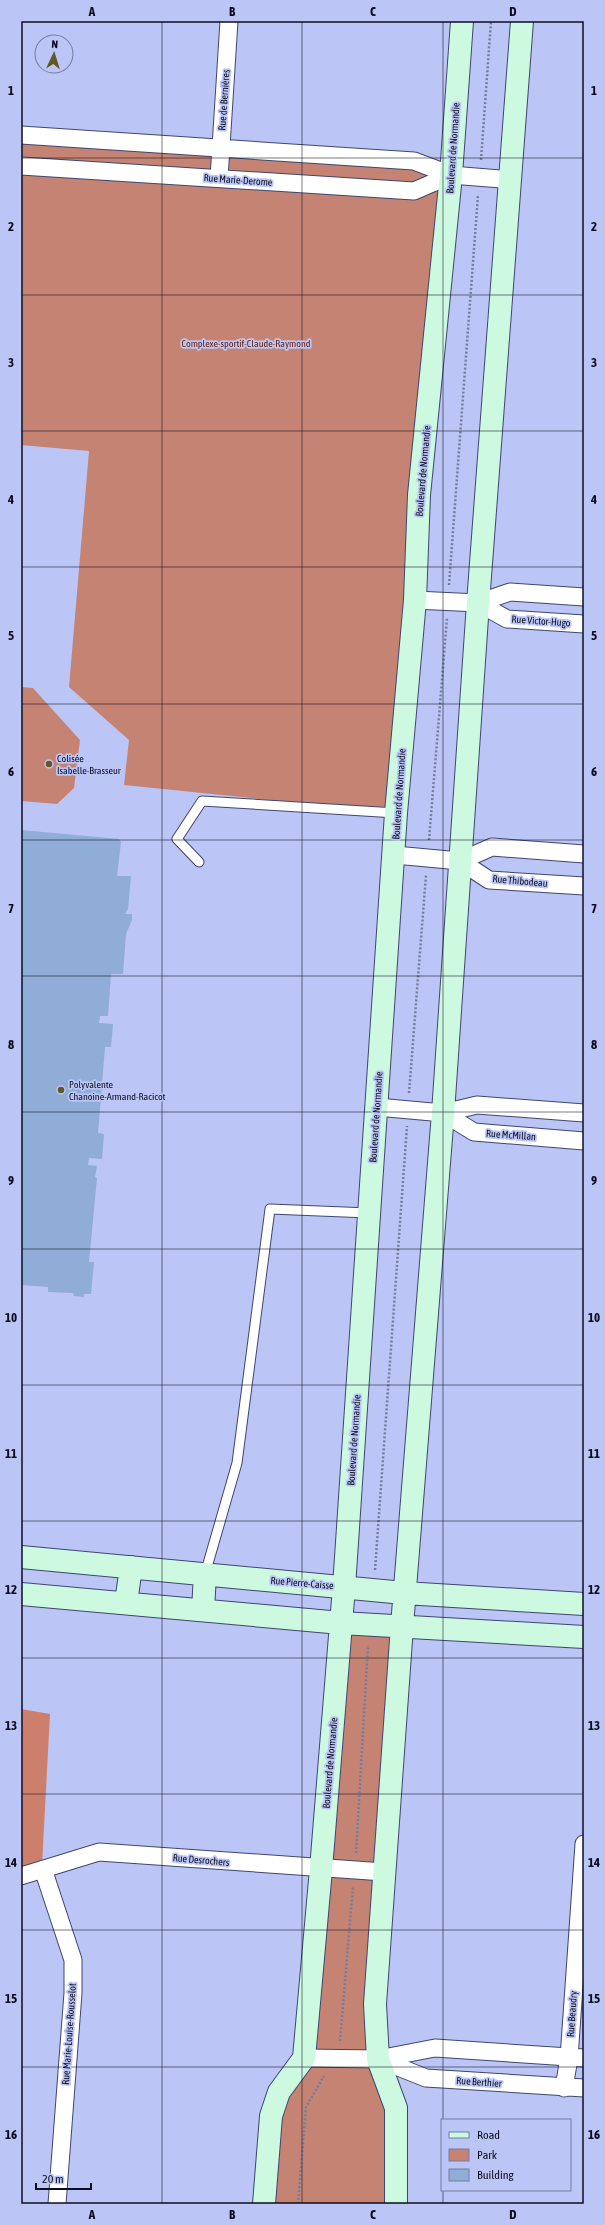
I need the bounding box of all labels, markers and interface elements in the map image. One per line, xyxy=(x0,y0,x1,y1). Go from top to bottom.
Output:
text: A xyxy=(88,4,96,19)
text: B xyxy=(229,4,236,19)
text: C xyxy=(370,4,376,19)
text: D xyxy=(509,4,517,19)
north arrow xyxy=(34,34,74,74)
text: N xyxy=(51,38,58,50)
street label: Rue de Bernières xyxy=(216,69,232,131)
text: 1 xyxy=(8,83,14,98)
text: 1 xyxy=(591,83,597,98)
street label: Boulevard de Normandie xyxy=(444,102,462,194)
street label: Rue Marie-Derome xyxy=(203,172,273,188)
text: 2 xyxy=(8,219,14,234)
text: 2 xyxy=(591,219,597,234)
park label: Complexe-sportif-Claude-Raymond xyxy=(181,338,311,349)
text: 3 xyxy=(8,355,14,370)
text: 3 xyxy=(591,355,597,370)
street label: Boulevard de Normandie xyxy=(414,425,433,517)
text: 4 xyxy=(7,492,14,507)
text: 4 xyxy=(590,492,597,507)
street label: Rue Victor-Hugo xyxy=(511,613,571,629)
text: 5 xyxy=(8,628,14,643)
text: 5 xyxy=(591,628,597,643)
street label: Boulevard de Normandie xyxy=(390,748,408,840)
place label: Colisée Isabelle-Brasseur xyxy=(57,753,122,776)
marker: Colisée Isabelle-Brasseur xyxy=(44,759,54,769)
text: 6 xyxy=(8,764,14,779)
text: 6 xyxy=(591,764,597,779)
street label: Rue Thibodeau xyxy=(492,873,548,889)
text: 7 xyxy=(8,901,14,916)
text: 7 xyxy=(591,901,597,916)
text: 8 xyxy=(8,1037,14,1052)
text: 8 xyxy=(591,1037,597,1052)
street label: Boulevard de Normandie xyxy=(367,1071,385,1163)
place label: Polyvalente Chanoine-Armand-Racicot xyxy=(69,1079,166,1102)
marker: Polyvalente Chanoine-Armand-Racicot xyxy=(56,1085,66,1095)
street label: Rue McMillan xyxy=(486,1128,536,1142)
text: 9 xyxy=(8,1173,14,1188)
text: 9 xyxy=(591,1173,597,1188)
text: 10 xyxy=(5,1310,17,1325)
text: 10 xyxy=(588,1310,600,1325)
street label: Boulevard de Normandie xyxy=(345,1394,363,1486)
text: 11 xyxy=(5,1446,17,1461)
text: 11 xyxy=(588,1446,600,1461)
street label: Rue Pierre-Caisse xyxy=(270,1575,334,1591)
text: 12 xyxy=(5,1582,17,1597)
text: 12 xyxy=(588,1582,600,1597)
street label: Boulevard de Normandie xyxy=(321,1717,340,1809)
text: 13 xyxy=(5,1718,17,1733)
text: 13 xyxy=(588,1718,600,1733)
street label: Rue Desrochers xyxy=(172,1852,230,1868)
text: 14 xyxy=(5,1855,17,1870)
text: 14 xyxy=(588,1855,600,1870)
street label: Rue Marie-Louise-Rousselot xyxy=(60,1983,78,2085)
text: 15 xyxy=(5,1991,17,2006)
street label: Rue Beaudry xyxy=(565,1991,579,2037)
text: 15 xyxy=(588,1991,600,2006)
street label: Rue Berthier xyxy=(456,2075,503,2089)
legend xyxy=(441,2119,571,2191)
text: 16 xyxy=(5,2127,17,2142)
text: 16 xyxy=(588,2127,600,2142)
text: Road xyxy=(477,2128,500,2142)
text: Park xyxy=(477,2148,498,2162)
scale bar xyxy=(36,2165,91,2191)
text: Building xyxy=(477,2168,515,2182)
text: 20 m xyxy=(42,2172,64,2186)
text: A xyxy=(88,2207,96,2222)
text: B xyxy=(229,2207,236,2222)
text: C xyxy=(370,2207,376,2222)
text: D xyxy=(509,2207,517,2222)

